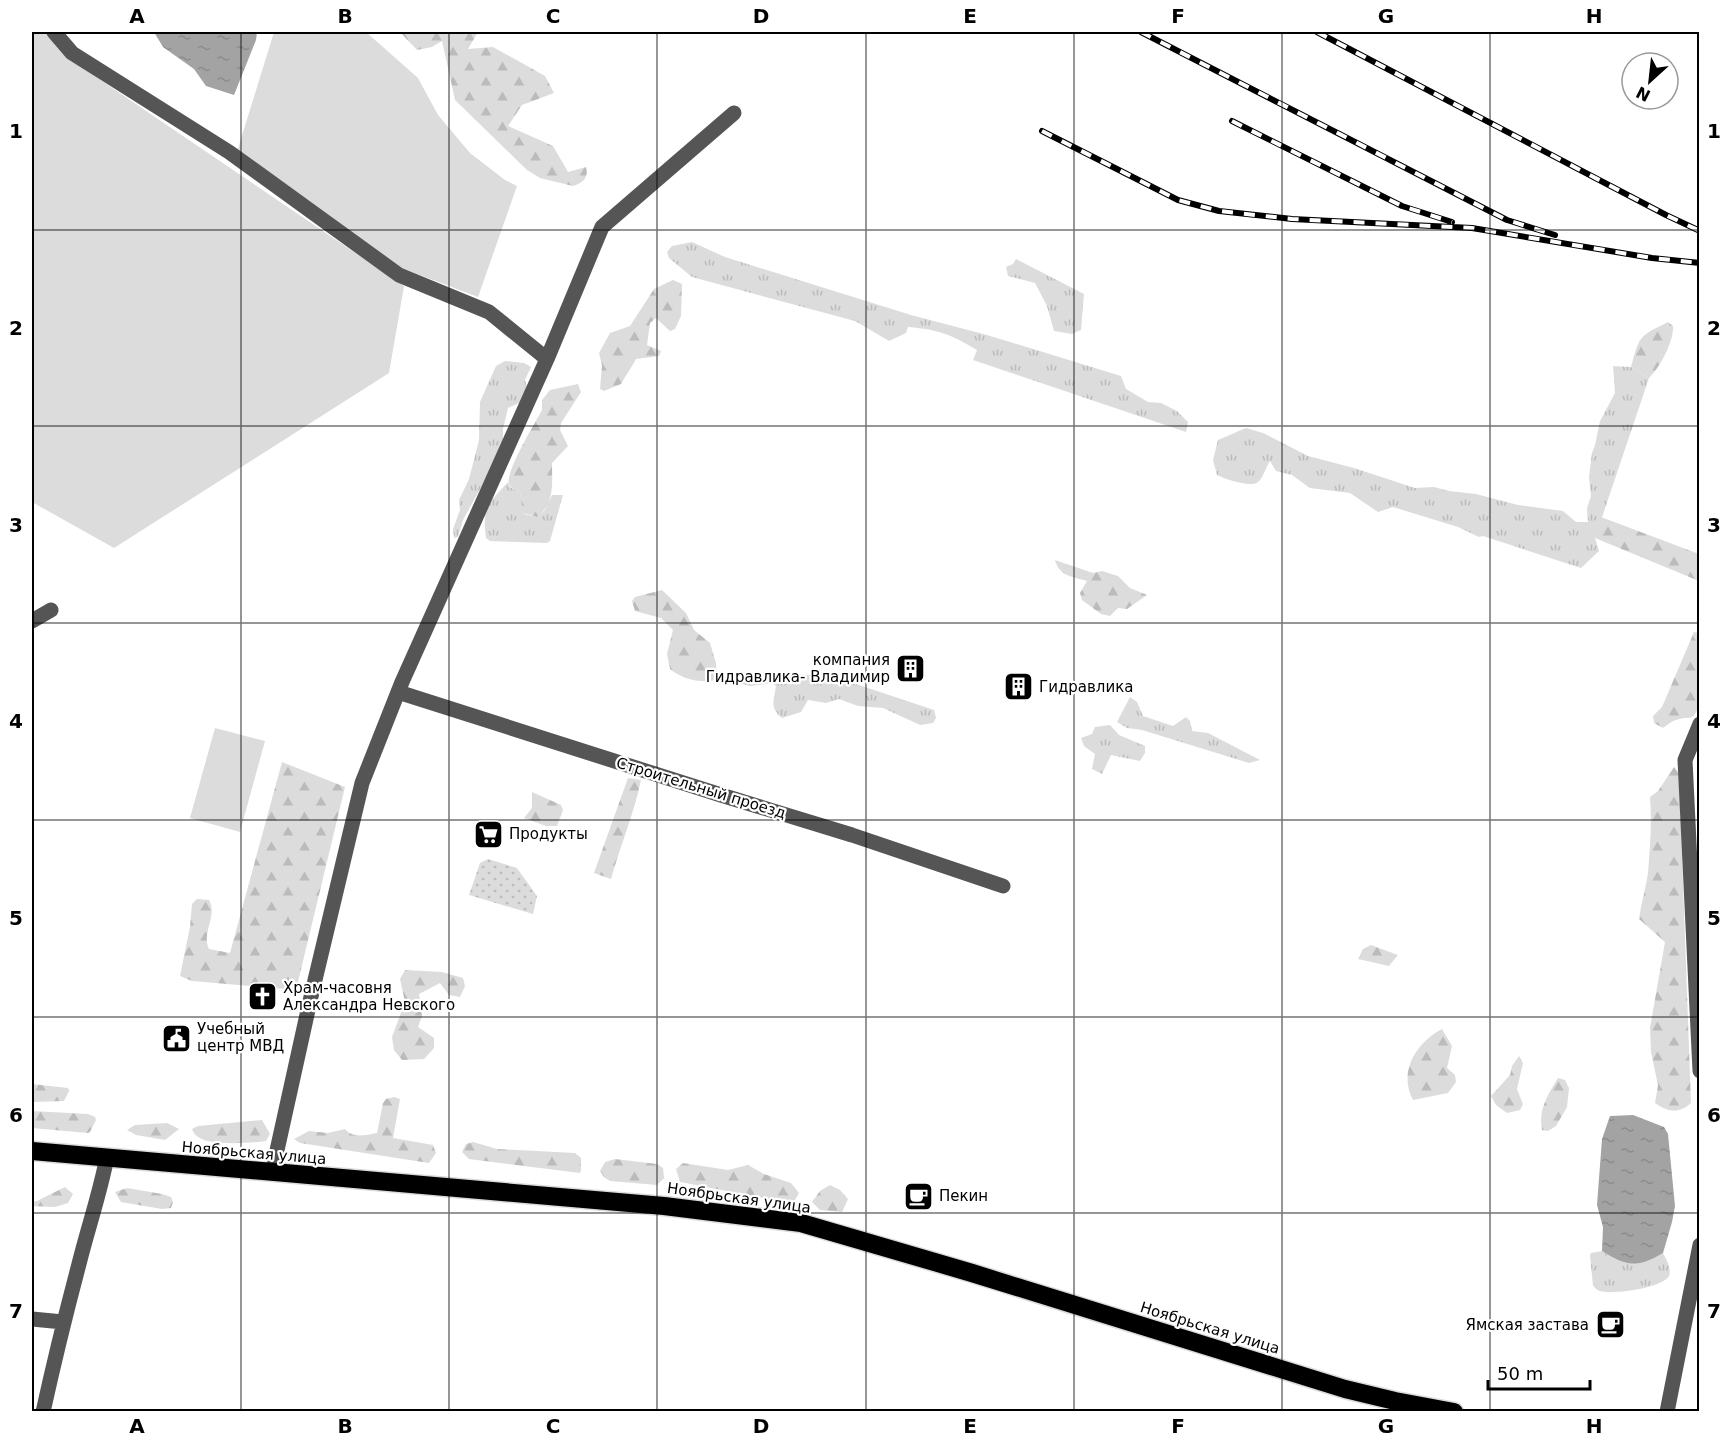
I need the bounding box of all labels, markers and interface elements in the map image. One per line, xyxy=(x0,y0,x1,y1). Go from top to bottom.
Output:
text: A xyxy=(129,4,145,28)
text: B xyxy=(337,4,353,28)
text: C xyxy=(546,4,560,28)
text: D xyxy=(753,4,769,28)
text: E xyxy=(963,4,977,28)
text: F xyxy=(1171,4,1185,28)
text: G xyxy=(1378,4,1394,28)
text: H xyxy=(1586,4,1602,28)
north arrow xyxy=(1620,51,1680,111)
text: N xyxy=(1633,82,1654,105)
text: 1 xyxy=(9,119,23,143)
text: 1 xyxy=(1707,119,1721,143)
text: 2 xyxy=(9,316,23,340)
text: 2 xyxy=(1707,316,1721,340)
text: 3 xyxy=(9,513,23,537)
text: 3 xyxy=(1707,513,1721,537)
place label: компания Гидравлика- Владимир xyxy=(706,651,890,686)
building icon: компания Гидравлика- Владимир xyxy=(895,653,927,685)
building icon: Гидравлика xyxy=(1002,671,1034,703)
place label: Гидравлика xyxy=(1039,678,1133,696)
text: 4 xyxy=(9,709,23,733)
text: 4 xyxy=(1707,709,1721,733)
street label: Строительный проезд xyxy=(614,754,788,822)
supermarket icon: Продукты xyxy=(472,818,504,850)
place label: Продукты xyxy=(509,825,588,843)
text: 5 xyxy=(9,906,23,930)
text: 5 xyxy=(1707,906,1721,930)
place label: Храм-часовня Александра Невского xyxy=(283,979,455,1014)
church icon: Храм-часовня Александра Невского xyxy=(246,981,278,1013)
place label: Учебный центр МВД xyxy=(197,1020,284,1055)
public building icon: Учебный центр МВД xyxy=(160,1022,192,1054)
text: 6 xyxy=(9,1103,23,1127)
text: 6 xyxy=(1707,1103,1721,1127)
street label: Ноябрьская улица xyxy=(181,1138,327,1168)
street label: Ноябрьская улица xyxy=(666,1179,812,1217)
cafe icon: Пекин xyxy=(902,1180,934,1212)
place label: Пекин xyxy=(939,1187,988,1205)
street label: Ноябрьская улица xyxy=(1138,1298,1282,1358)
text: 7 xyxy=(9,1299,23,1323)
text: 7 xyxy=(1707,1299,1721,1323)
cafe icon: Ямская застава xyxy=(1594,1309,1626,1341)
place label: Ямская застава xyxy=(1466,1316,1589,1334)
scale bar xyxy=(1488,1353,1590,1391)
text: 50 m xyxy=(1497,1363,1543,1384)
text: A xyxy=(129,1414,145,1438)
text: B xyxy=(337,1414,353,1438)
text: C xyxy=(546,1414,560,1438)
text: D xyxy=(753,1414,769,1438)
text: E xyxy=(963,1414,977,1438)
text: F xyxy=(1171,1414,1185,1438)
text: G xyxy=(1378,1414,1394,1438)
text: H xyxy=(1586,1414,1602,1438)

